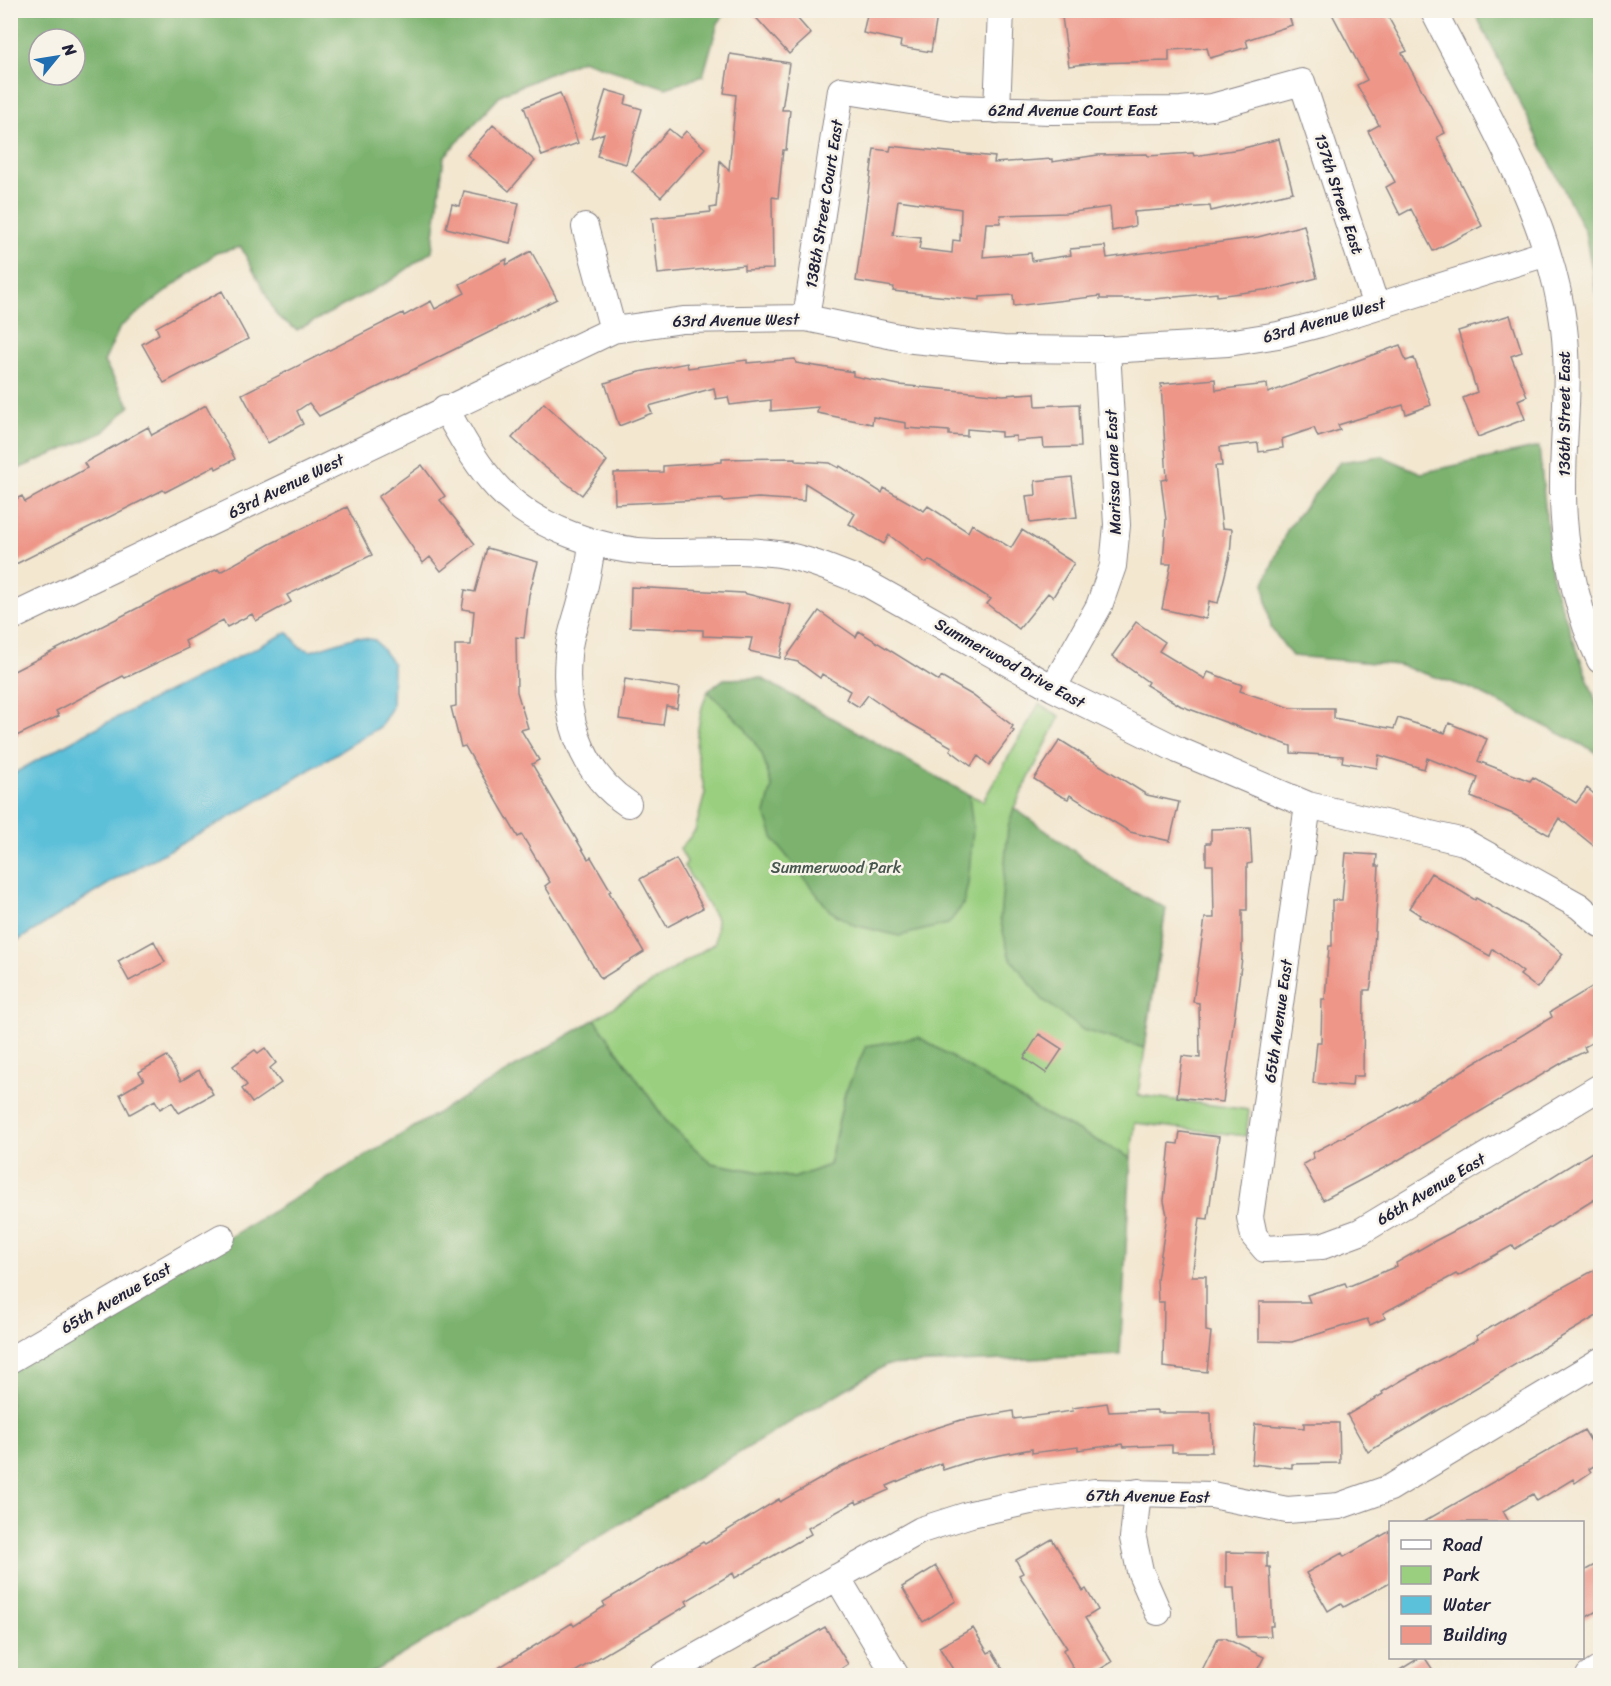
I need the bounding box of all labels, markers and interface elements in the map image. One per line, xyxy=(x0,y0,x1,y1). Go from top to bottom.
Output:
north arrow xyxy=(27,27,87,87)
text: N xyxy=(54,37,85,63)
street label: 62nd Avenue Court East xyxy=(988,96,1158,125)
street label: 138th Street Court East xyxy=(796,117,852,290)
street label: 137th Street East xyxy=(1306,130,1372,258)
street label: 63rd Avenue West xyxy=(1259,288,1389,351)
street label: 63rd Avenue West xyxy=(672,304,800,336)
street label: 136th Street East xyxy=(1550,351,1579,477)
street label: Marissa Lane East xyxy=(1096,408,1130,535)
street label: 63rd Avenue West xyxy=(223,445,350,527)
street label: Summerwood Drive East xyxy=(929,610,1091,717)
park label: Summerwood Park xyxy=(771,853,902,882)
street label: 65th Avenue East xyxy=(1255,957,1301,1085)
street label: 66th Avenue East xyxy=(1371,1144,1492,1233)
street label: 65th Avenue East xyxy=(55,1254,178,1342)
street label: 67th Avenue East xyxy=(1086,1480,1211,1512)
legend xyxy=(1389,1521,1584,1659)
text: Road xyxy=(1443,1529,1483,1561)
text: Park xyxy=(1443,1559,1480,1591)
text: Water xyxy=(1443,1589,1492,1621)
text: Building xyxy=(1443,1619,1507,1651)

